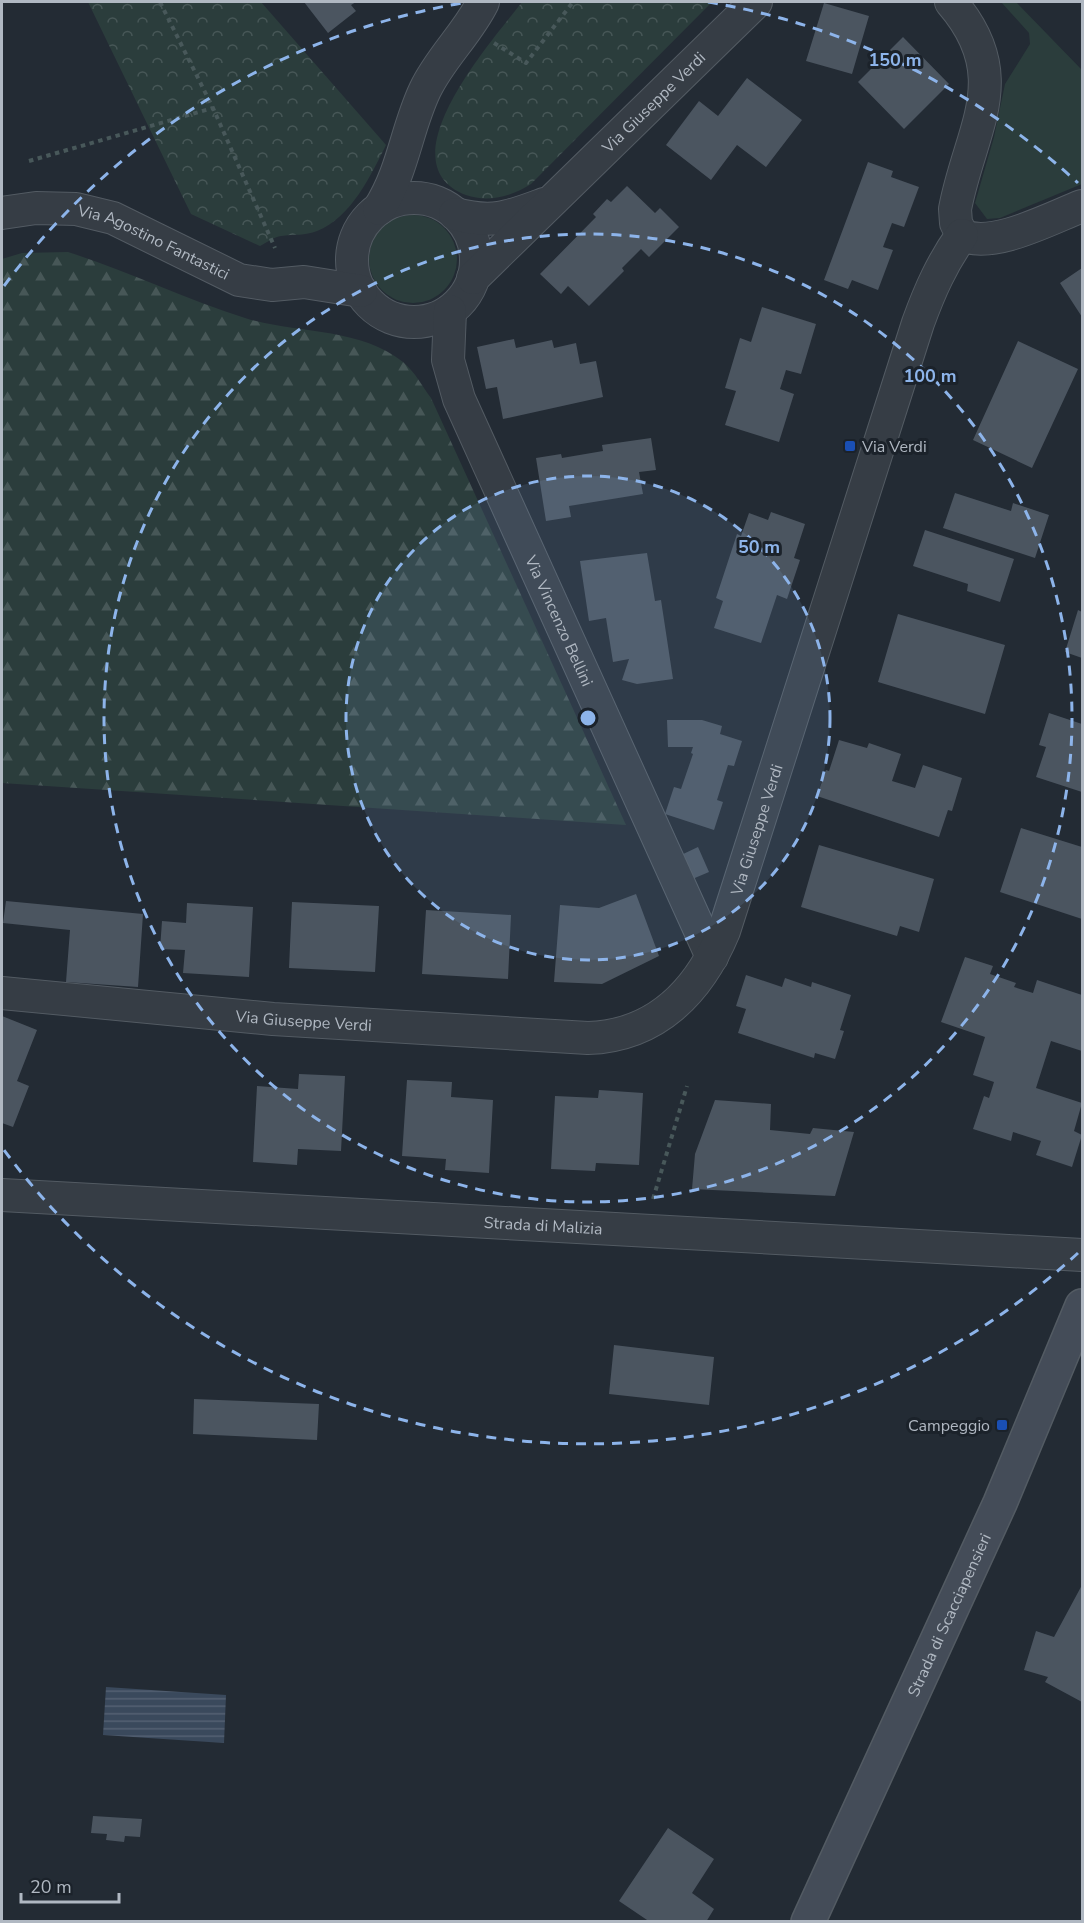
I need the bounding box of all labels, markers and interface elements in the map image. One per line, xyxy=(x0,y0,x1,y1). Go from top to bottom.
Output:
street label: Via Giuseppe Verdi xyxy=(597,47,711,159)
text: 150 m xyxy=(868,48,922,72)
street label: Via Agostino Fantastici xyxy=(74,200,233,286)
text: 100 m xyxy=(903,364,957,388)
place label: Via Verdi xyxy=(861,436,927,458)
marker: Via Verdi xyxy=(843,439,857,453)
text: 50 m xyxy=(738,535,780,559)
street label: Via Vincenzo Bellini xyxy=(519,551,598,690)
centre of rings xyxy=(578,708,598,728)
street label: Via Giuseppe Verdi xyxy=(726,762,788,899)
street label: Via Giuseppe Verdi xyxy=(234,1005,372,1037)
street label: Strada di Malizia xyxy=(483,1212,603,1240)
place label: Campeggio xyxy=(908,1415,990,1437)
marker: Campeggio xyxy=(995,1418,1009,1432)
street label: Strada di Scacciapensieri xyxy=(903,1530,997,1700)
scale bar xyxy=(21,1866,118,1904)
text: 20 m xyxy=(30,1875,72,1899)

